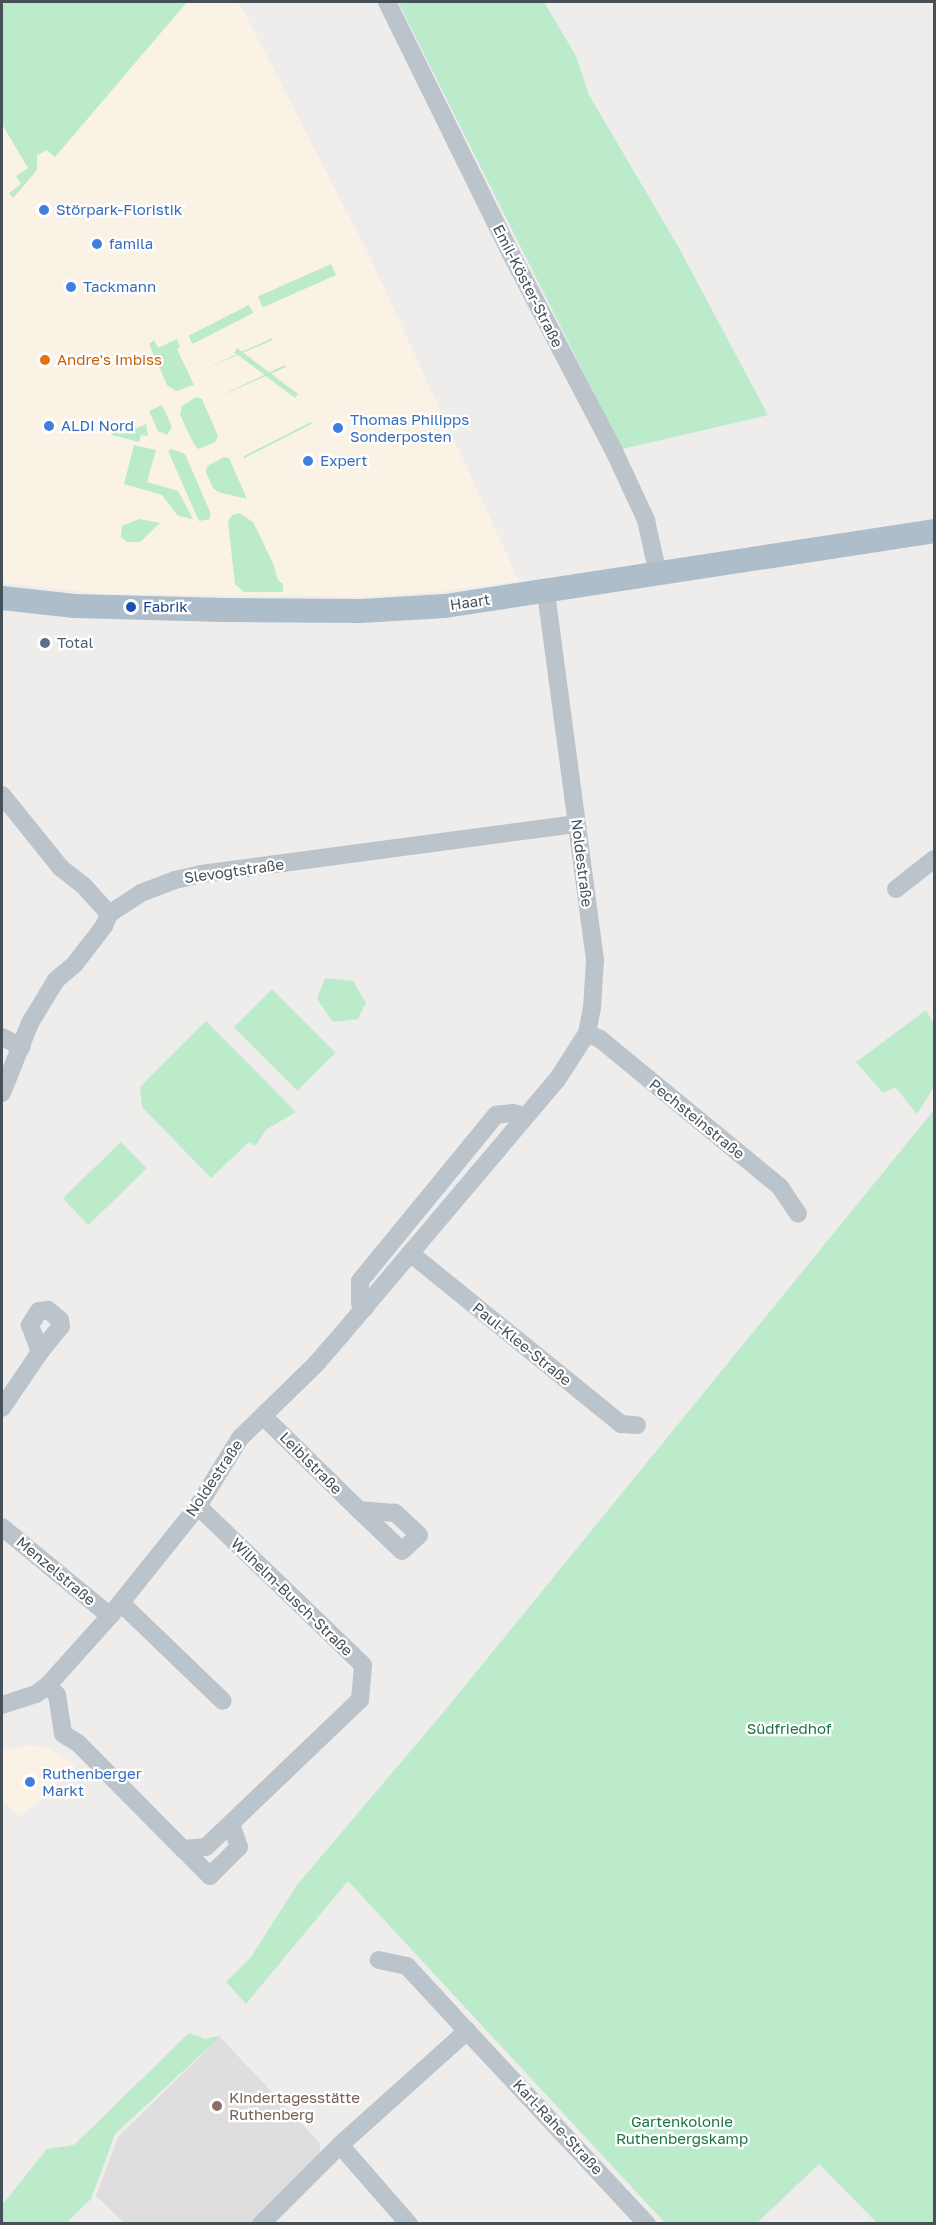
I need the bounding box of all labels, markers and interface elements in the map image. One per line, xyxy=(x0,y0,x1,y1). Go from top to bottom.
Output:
place label: Störpark-Floristik xyxy=(56,201,182,219)
marker: Störpark-Floristik xyxy=(37,203,51,217)
street label: Emil-Köster-Straße xyxy=(489,222,567,350)
place label: famila xyxy=(109,235,153,253)
marker: famila xyxy=(90,237,104,251)
place label: Tackmann xyxy=(83,278,156,296)
marker: Tackmann xyxy=(64,280,78,294)
place label: Andre's Imbiss xyxy=(57,351,162,369)
marker: Andre's Imbiss xyxy=(38,353,52,367)
place label: Thomas Philipps Sonderposten xyxy=(350,410,469,445)
place label: ALDI Nord xyxy=(61,417,134,435)
marker: ALDI Nord xyxy=(42,419,56,433)
marker: Thomas Philipps Sonderposten xyxy=(331,421,345,435)
place label: Expert xyxy=(320,452,367,470)
marker: Expert xyxy=(301,454,315,468)
street label: Haart xyxy=(449,590,491,614)
place label: Fabrik xyxy=(143,598,188,616)
marker: Fabrik xyxy=(124,600,138,614)
place label: Total xyxy=(57,634,93,652)
marker: Total xyxy=(38,636,52,650)
street label: Noldestraße xyxy=(568,818,596,908)
street label: Slevogtstraße xyxy=(183,855,285,887)
street label: Pechsteinstraße xyxy=(646,1075,748,1163)
street label: Paul-Klee-Straße xyxy=(469,1299,575,1389)
street label: Leiblstraße xyxy=(276,1428,346,1498)
street label: Noldestraße xyxy=(182,1436,246,1520)
street label: Menzelstraße xyxy=(13,1533,99,1609)
street label: Wilhelm-Busch-Straße xyxy=(227,1534,357,1660)
park label: Südfriedhof xyxy=(747,1720,831,1738)
place label: Ruthenberger Markt xyxy=(42,1764,142,1799)
marker: Ruthenberger Markt xyxy=(23,1775,37,1789)
street label: Karl-Rahe-Straße xyxy=(509,2076,607,2178)
place label: Kindertagesstätte Ruthenberg xyxy=(229,2088,360,2123)
marker: Kindertagesstätte Ruthenberg xyxy=(210,2099,224,2113)
park label: Gartenkolonie Ruthenbergskamp xyxy=(616,2112,748,2147)

